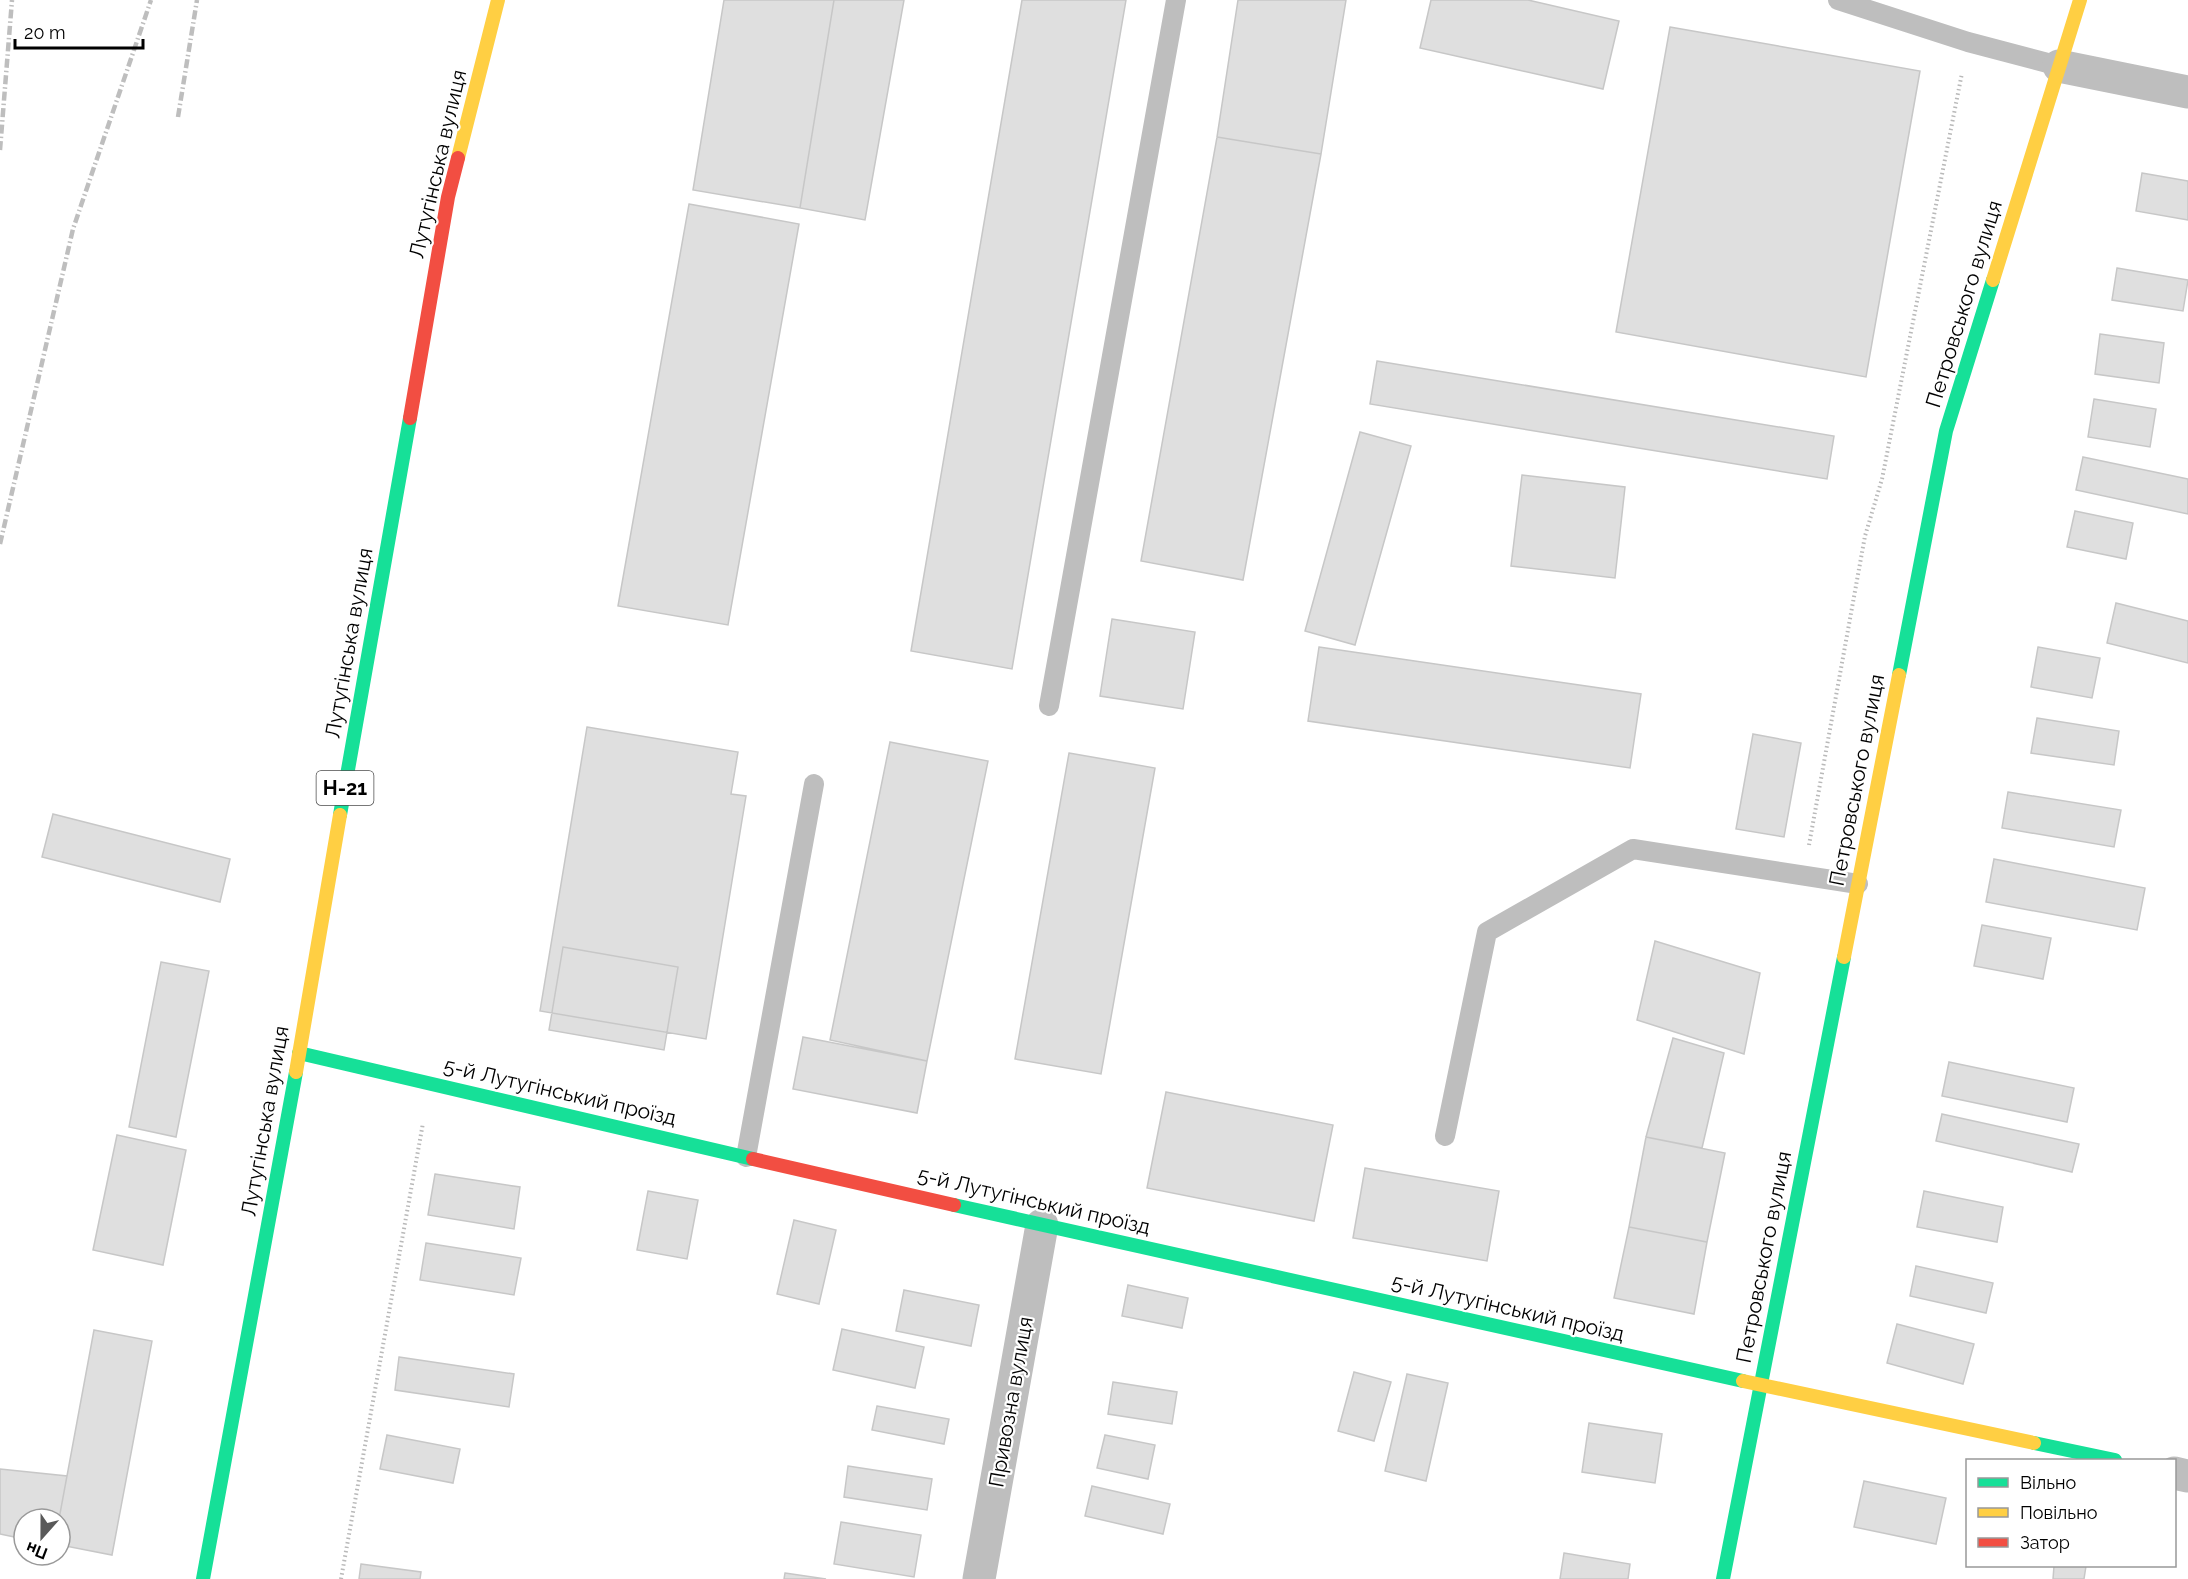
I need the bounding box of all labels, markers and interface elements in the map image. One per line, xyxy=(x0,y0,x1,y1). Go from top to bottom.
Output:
scale bar xyxy=(15,12,142,50)
text: 20 m xyxy=(24,22,66,43)
street label: Лутугінська вулиця xyxy=(404,67,471,261)
street label: Петровського вулиця xyxy=(1920,197,2007,410)
street label: Лутугінська вулиця xyxy=(319,546,378,740)
street label: Петровського вулиця xyxy=(1824,672,1889,888)
road number: Н-21 xyxy=(316,771,374,805)
street label: Лутугінська вулиця xyxy=(235,1024,294,1218)
street label: 5-й Лутугінський проїзд xyxy=(441,1053,679,1130)
street label: Петровського вулиця xyxy=(1731,1149,1796,1365)
street label: 5-й Лутугінський проїзд xyxy=(915,1162,1153,1239)
street label: 5-й Лутугінський проїзд xyxy=(1389,1269,1627,1346)
street label: Привозна вулиця xyxy=(983,1315,1038,1489)
legend xyxy=(1966,1459,2176,1567)
text: Вільно xyxy=(2020,1472,2076,1493)
text: Повільно xyxy=(2020,1502,2098,1523)
north arrow xyxy=(12,1507,72,1567)
text: Затор xyxy=(2020,1532,2070,1553)
text: Пн xyxy=(23,1538,50,1563)

